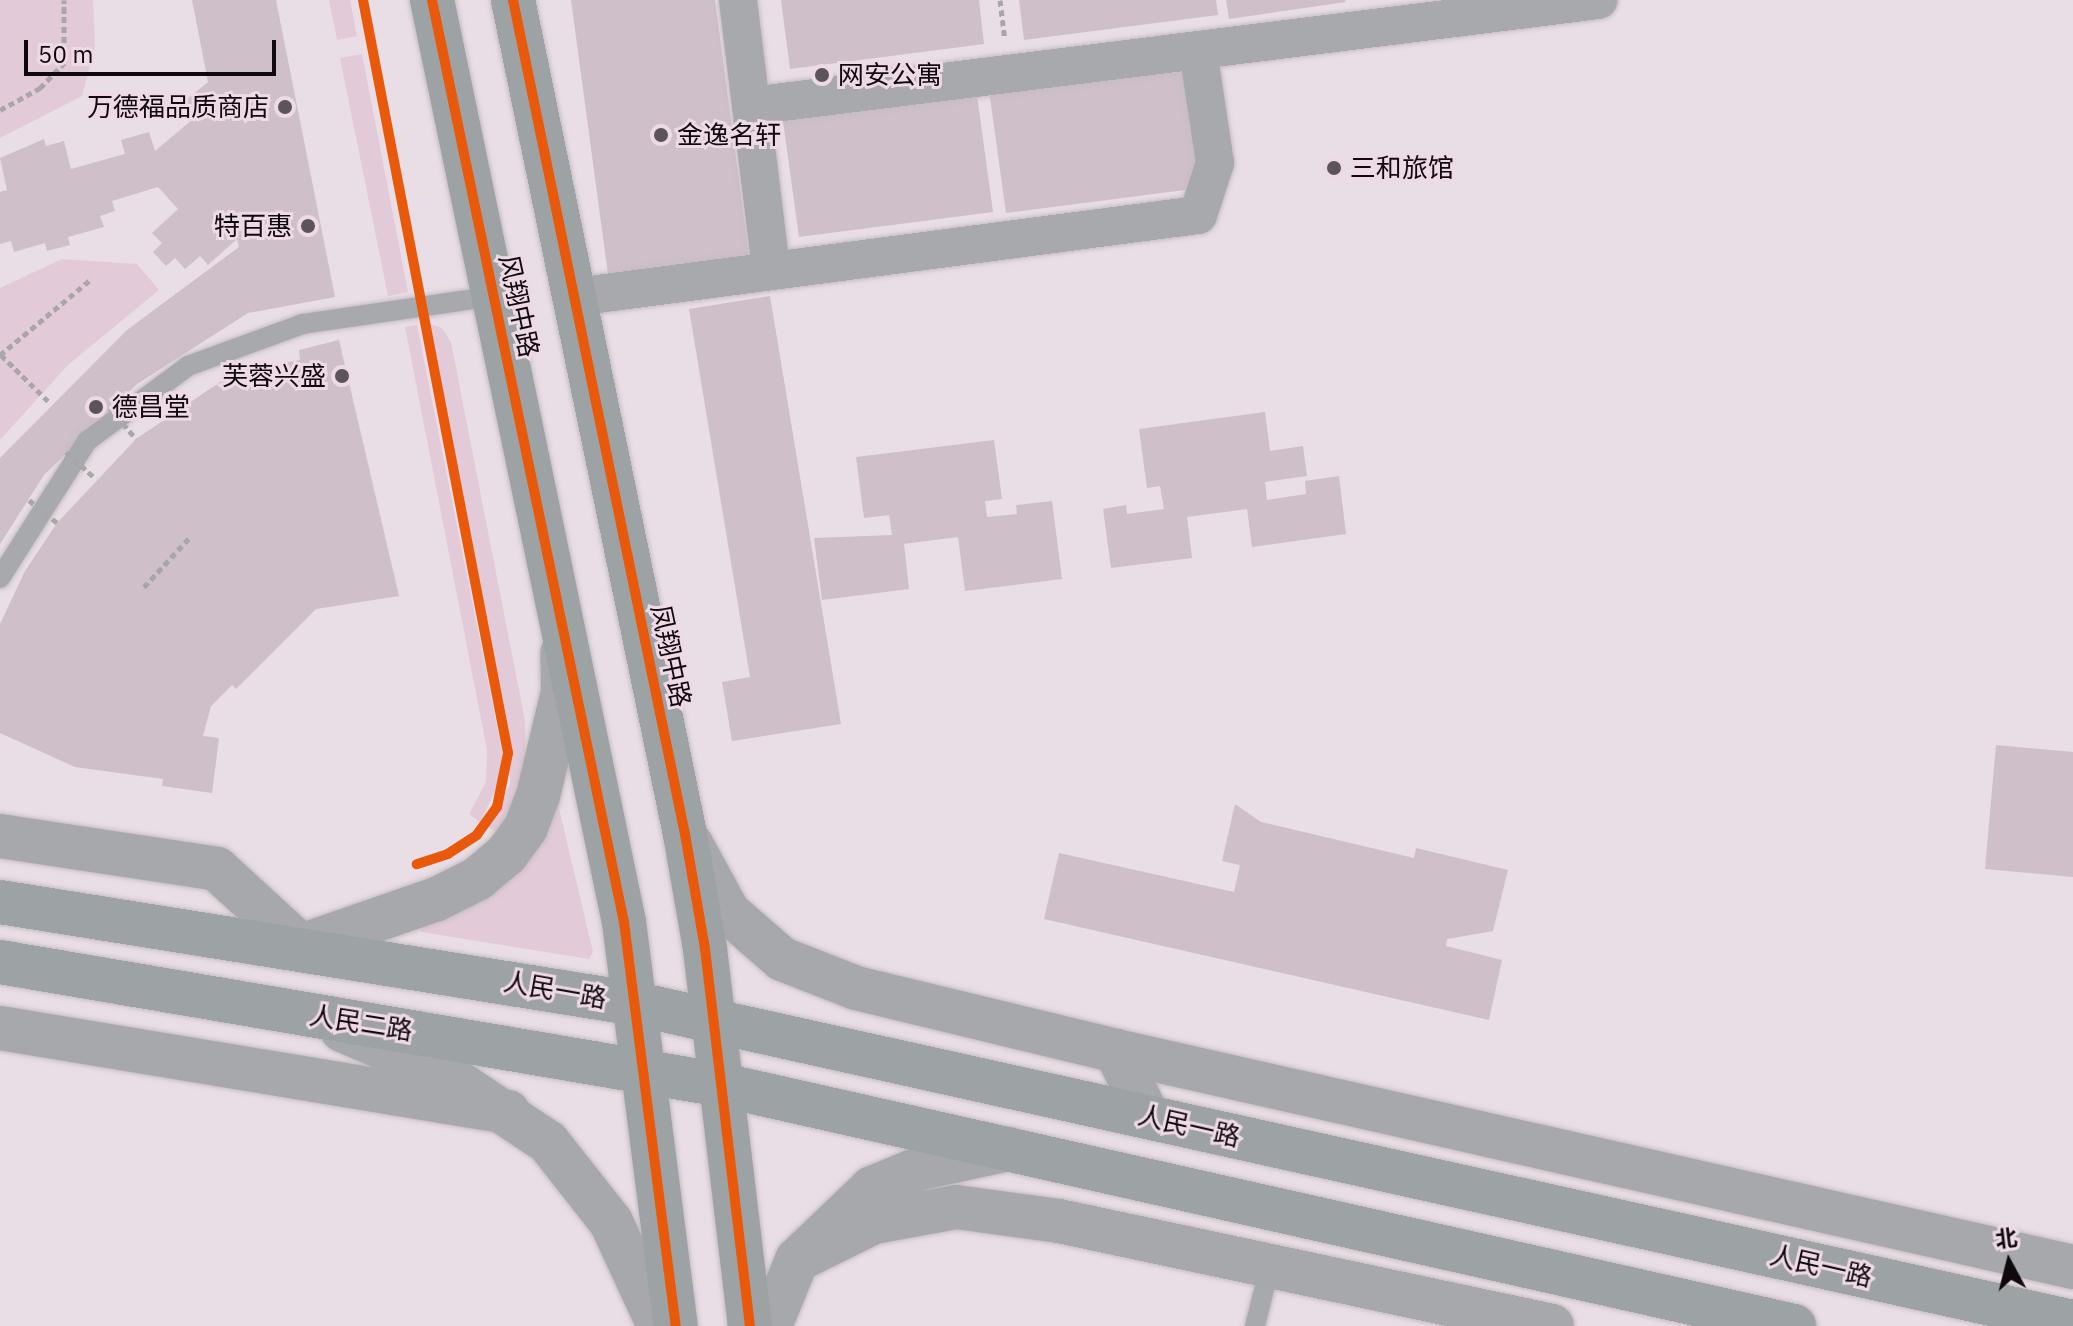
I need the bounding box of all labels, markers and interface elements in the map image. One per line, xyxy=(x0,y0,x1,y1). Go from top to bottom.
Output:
scale bar xyxy=(28,24,280,74)
text: 50 m xyxy=(38,38,93,70)
place label: 网安公寓 xyxy=(838,59,942,91)
marker: 网安公寓 xyxy=(813,66,831,84)
place label: 万德福品质商店 xyxy=(87,91,269,123)
marker: 万德福品质商店 xyxy=(276,98,294,116)
place label: 金逸名轩 xyxy=(677,119,781,151)
marker: 金逸名轩 xyxy=(652,126,670,144)
place label: 三和旅馆 xyxy=(1350,152,1454,184)
marker: 三和旅馆 xyxy=(1325,159,1343,177)
place label: 特百惠 xyxy=(214,210,292,242)
marker: 特百惠 xyxy=(299,217,317,235)
street label: 风翔中路 xyxy=(493,252,545,360)
place label: 芙蓉兴盛 xyxy=(222,360,326,392)
marker: 芙蓉兴盛 xyxy=(333,367,351,385)
place label: 德昌堂 xyxy=(112,391,190,423)
marker: 德昌堂 xyxy=(87,398,105,416)
street label: 凤翔中路 xyxy=(645,602,697,710)
street label: 人民一路 xyxy=(501,966,609,1014)
street label: 人民二路 xyxy=(307,999,415,1047)
street label: 人民一路 xyxy=(1135,1099,1243,1153)
north arrow xyxy=(1969,1222,2049,1302)
text: 北 xyxy=(1993,1222,2019,1253)
street label: 人民一路 xyxy=(1767,1239,1875,1293)

